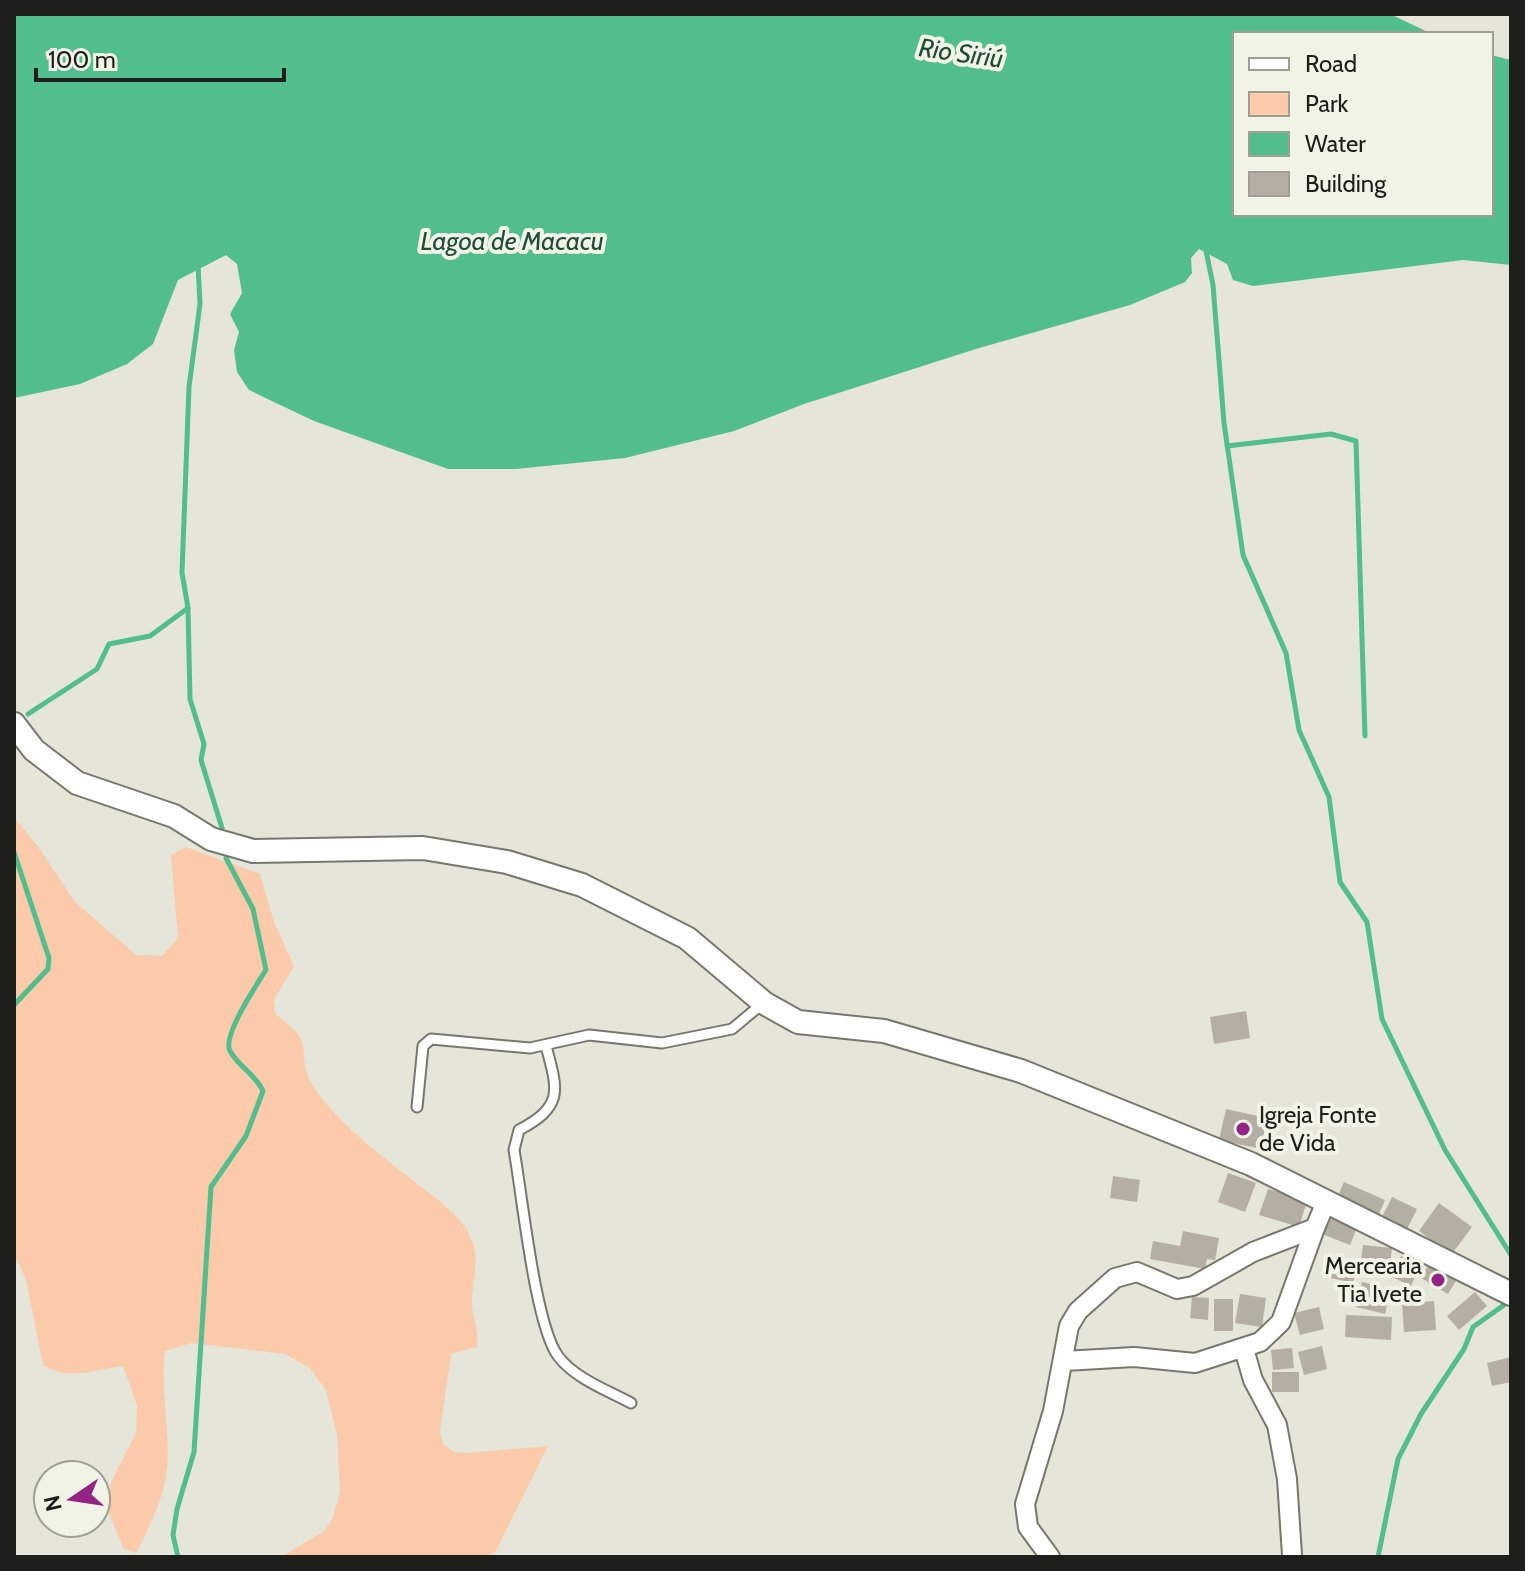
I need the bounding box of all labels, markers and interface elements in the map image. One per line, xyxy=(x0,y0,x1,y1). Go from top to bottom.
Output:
water label: Rio Siriú xyxy=(917,31,1005,75)
scale bar xyxy=(36,32,284,82)
legend xyxy=(1233,32,1493,216)
text: 100 m xyxy=(48,45,116,74)
text: Road xyxy=(1305,49,1357,78)
text: Park xyxy=(1305,89,1348,118)
text: Water xyxy=(1305,129,1366,158)
text: Building xyxy=(1305,169,1387,198)
water label: Lagoa de Macacu xyxy=(420,225,604,257)
place label: Igreja Fonte de Vida xyxy=(1259,1100,1376,1157)
marker: Igreja Fonte de Vida xyxy=(1234,1120,1252,1138)
place label: Mercearia Tia Ivete xyxy=(1325,1251,1422,1308)
marker: Mercearia Tia Ivete xyxy=(1429,1271,1447,1289)
north arrow xyxy=(32,1459,112,1539)
text: N xyxy=(38,1493,68,1514)

